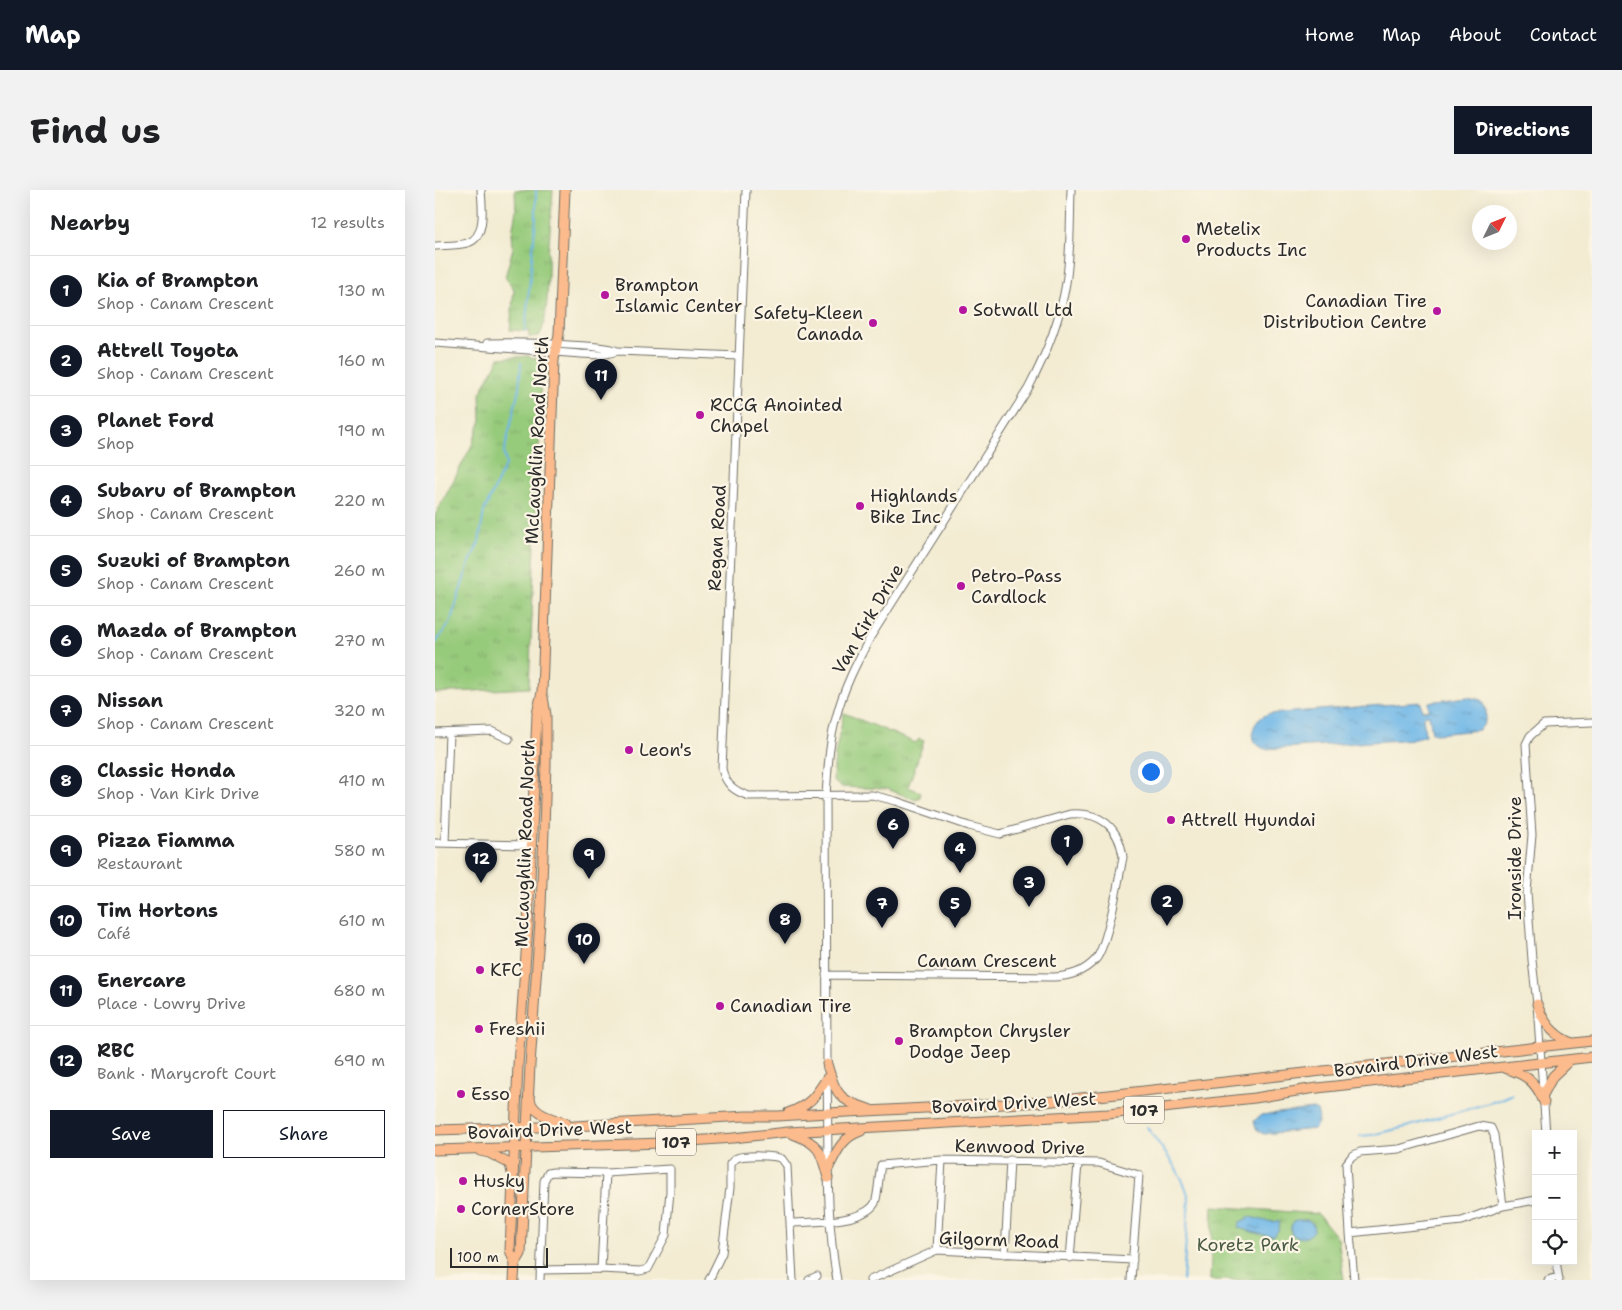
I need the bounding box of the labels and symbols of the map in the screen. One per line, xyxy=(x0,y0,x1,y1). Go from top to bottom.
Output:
north arrow xyxy=(1472,205,1517,250)
place label: Metelix Products Inc xyxy=(1196,217,1307,262)
marker: Metelix Products Inc xyxy=(1180,233,1192,245)
place label: Brampton Islamic Center xyxy=(615,273,742,318)
marker: Brampton Islamic Center xyxy=(599,289,611,301)
place label: Canadian Tire Distribution Centre xyxy=(1263,289,1427,334)
place label: Sotwall Ltd xyxy=(973,298,1073,322)
place label: Safety-Kleen Canada xyxy=(754,301,863,346)
marker: Sotwall Ltd xyxy=(957,304,969,316)
marker: Canadian Tire Distribution Centre xyxy=(1431,305,1443,317)
marker: Safety-Kleen Canada xyxy=(867,317,879,329)
street label: McLaughlin Road North xyxy=(520,335,554,545)
pin: 11 xyxy=(585,359,617,400)
place label: RCCG Anointed Chapel xyxy=(710,393,842,438)
marker: RCCG Anointed Chapel xyxy=(694,409,706,421)
street label: Regan Road xyxy=(702,484,732,592)
place label: Highlands Bike Inc xyxy=(870,484,958,529)
marker: Highlands Bike Inc xyxy=(854,500,866,512)
street label: Van Kirk Drive xyxy=(827,559,909,679)
place label: Petro-Pass Cardlock xyxy=(971,564,1062,609)
marker: Petro-Pass Cardlock xyxy=(955,580,967,592)
street label: McLaughlin Road North xyxy=(509,738,541,948)
place label: Leon's xyxy=(639,738,692,762)
marker: Leon's xyxy=(623,744,635,756)
your location xyxy=(1138,759,1164,785)
street label: Ironside Drive xyxy=(1503,796,1527,920)
pin: 6 xyxy=(877,808,909,849)
place label: Attrell Hyundai xyxy=(1181,808,1316,832)
marker: Attrell Hyundai xyxy=(1165,814,1177,826)
pin: 1 xyxy=(1051,825,1083,866)
pin: 4 xyxy=(944,832,976,873)
pin: 9 xyxy=(573,838,605,879)
pin: 12 xyxy=(465,842,497,883)
pin: 3 xyxy=(1013,866,1045,907)
pin: 2 xyxy=(1151,885,1183,926)
pin: 7 xyxy=(866,887,898,928)
pin: 5 xyxy=(939,887,971,928)
pin: 8 xyxy=(769,903,801,944)
pin: 10 xyxy=(568,923,600,964)
street label: Canam Crescent xyxy=(917,949,1057,973)
place label: KFC xyxy=(490,958,522,982)
marker: KFC xyxy=(474,964,486,976)
place label: Canadian Tire xyxy=(730,994,852,1018)
marker: Canadian Tire xyxy=(714,1000,726,1012)
place label: Freshii xyxy=(489,1017,546,1041)
place label: Brampton Chrysler Dodge Jeep xyxy=(909,1019,1071,1064)
marker: Freshii xyxy=(473,1023,485,1035)
marker: Brampton Chrysler Dodge Jeep xyxy=(893,1035,905,1047)
street label: Bovaird Drive West xyxy=(1333,1039,1499,1083)
place label: Esso xyxy=(471,1082,510,1106)
street label: Bovaird Drive West xyxy=(931,1087,1097,1119)
marker: Esso xyxy=(455,1088,467,1100)
road number: 107 xyxy=(1124,1096,1164,1124)
street label: Bovaird Drive West xyxy=(467,1115,633,1145)
road number: 107 xyxy=(656,1129,696,1156)
street label: Kenwood Drive xyxy=(954,1134,1086,1160)
place label: Husky xyxy=(473,1169,525,1193)
marker: Husky xyxy=(457,1175,469,1187)
place label: CornerStore xyxy=(471,1197,575,1221)
marker: CornerStore xyxy=(455,1203,467,1215)
street label: Gilgorm Road xyxy=(939,1226,1059,1254)
park label: Koretz Park xyxy=(1197,1233,1299,1257)
scale bar xyxy=(450,1245,547,1268)

